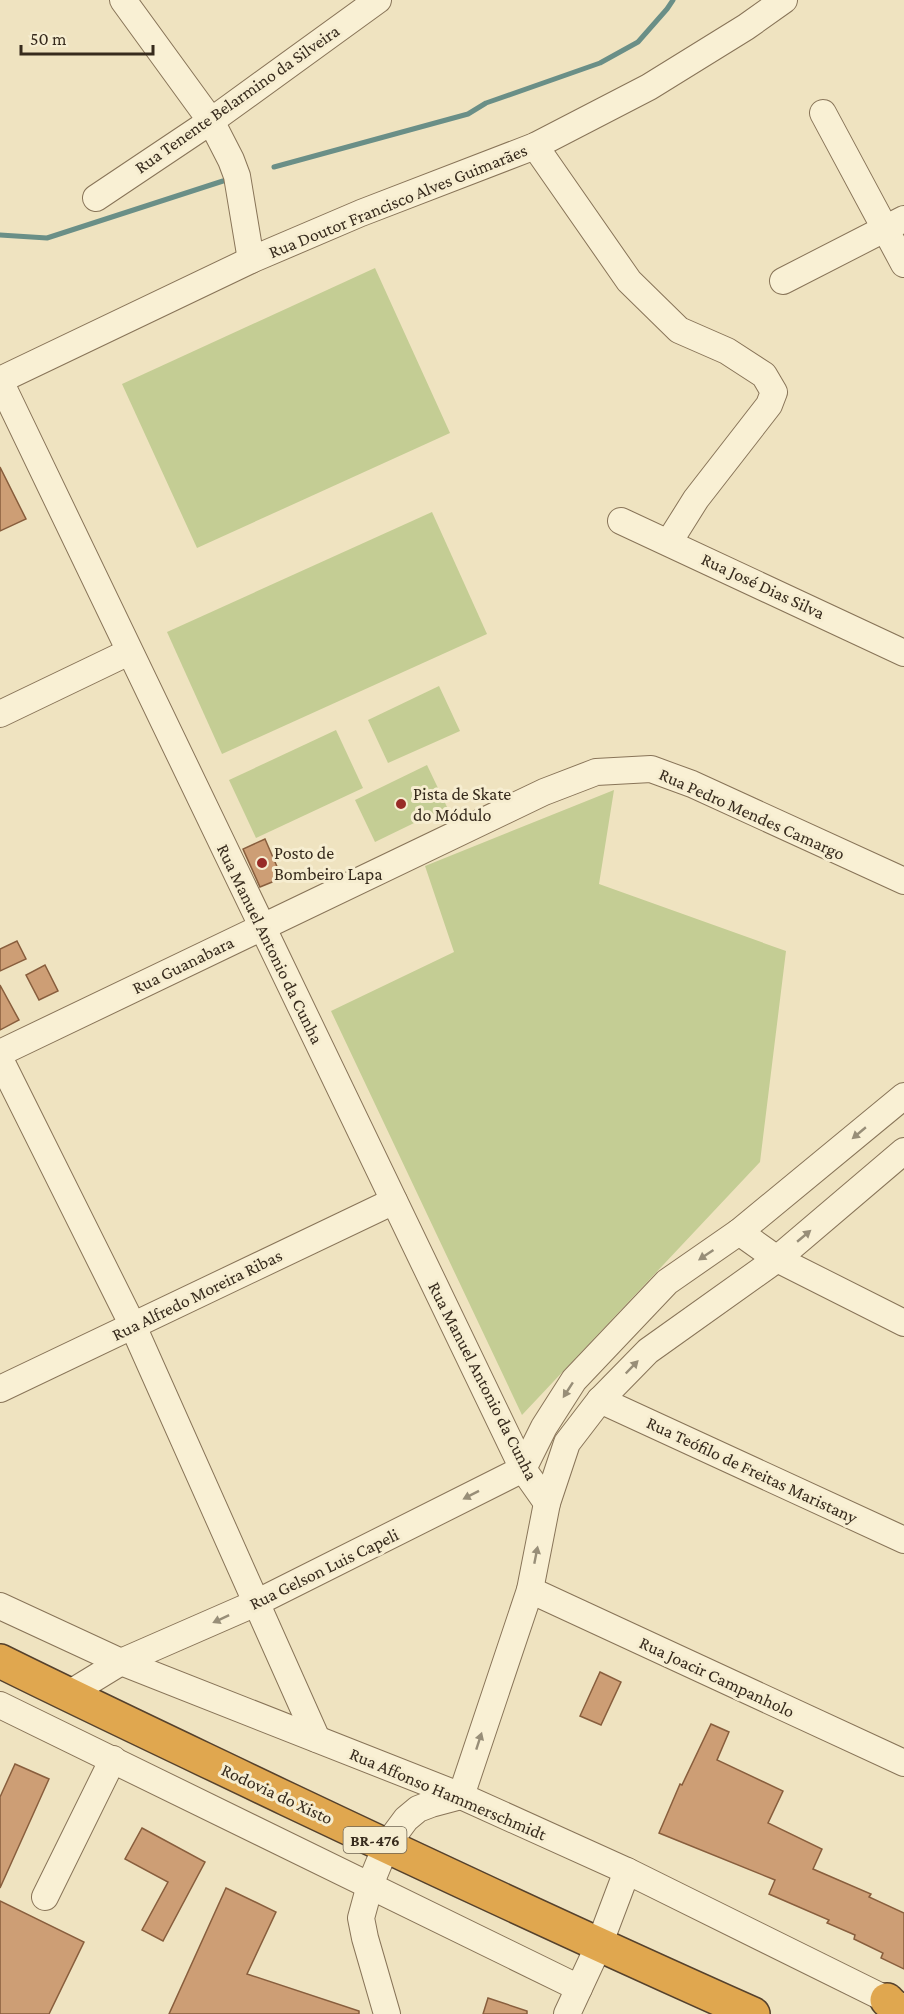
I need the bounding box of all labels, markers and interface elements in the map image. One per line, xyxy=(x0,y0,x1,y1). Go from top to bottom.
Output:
scale bar xyxy=(21,18,153,56)
street label: Rua Tenente Belarmino da Silveira xyxy=(131,21,343,177)
text: 50 m xyxy=(30,29,67,49)
street label: Rua Doutor Francisco Alves Guimarães xyxy=(266,140,530,262)
street label: Rua José Dias Silva xyxy=(698,549,828,623)
street label: Rua Pedro Mendes Camargo xyxy=(656,764,848,864)
place label: Pista de Skate do Módulo xyxy=(413,784,511,825)
marker: Pista de Skate do Módulo xyxy=(394,797,408,811)
street label: Rua Manuel Antonio da Cunha xyxy=(213,841,327,1047)
place label: Posto de Bombeiro Lapa xyxy=(274,843,383,884)
marker: Posto de Bombeiro Lapa xyxy=(255,856,269,870)
street label: Rua Guanabara xyxy=(129,932,237,998)
one-way arrow xyxy=(851,1127,867,1140)
one-way arrow xyxy=(796,1230,811,1243)
street label: Rua Alfredo Moreira Ribas xyxy=(109,1245,285,1345)
one-way arrow xyxy=(698,1249,715,1260)
street label: Rua Manuel Antonio da Cunha xyxy=(424,1279,542,1483)
one-way arrow xyxy=(625,1360,639,1374)
one-way arrow xyxy=(562,1382,573,1398)
street label: Rua Teófilo de Freitas Maristany xyxy=(644,1412,861,1528)
one-way arrow xyxy=(462,1490,480,1500)
street label: Rua Gelson Luis Capeli xyxy=(246,1524,402,1614)
one-way arrow xyxy=(532,1545,541,1564)
one-way arrow xyxy=(213,1615,230,1624)
street label: Rua Joacir Campanholo xyxy=(636,1632,798,1722)
one-way arrow xyxy=(475,1732,484,1750)
street label: Rua Affonso Hammerschmidt xyxy=(347,1743,550,1845)
street label: Rodovia do Xisto xyxy=(218,1760,336,1829)
road number: BR-476 xyxy=(344,1827,406,1853)

